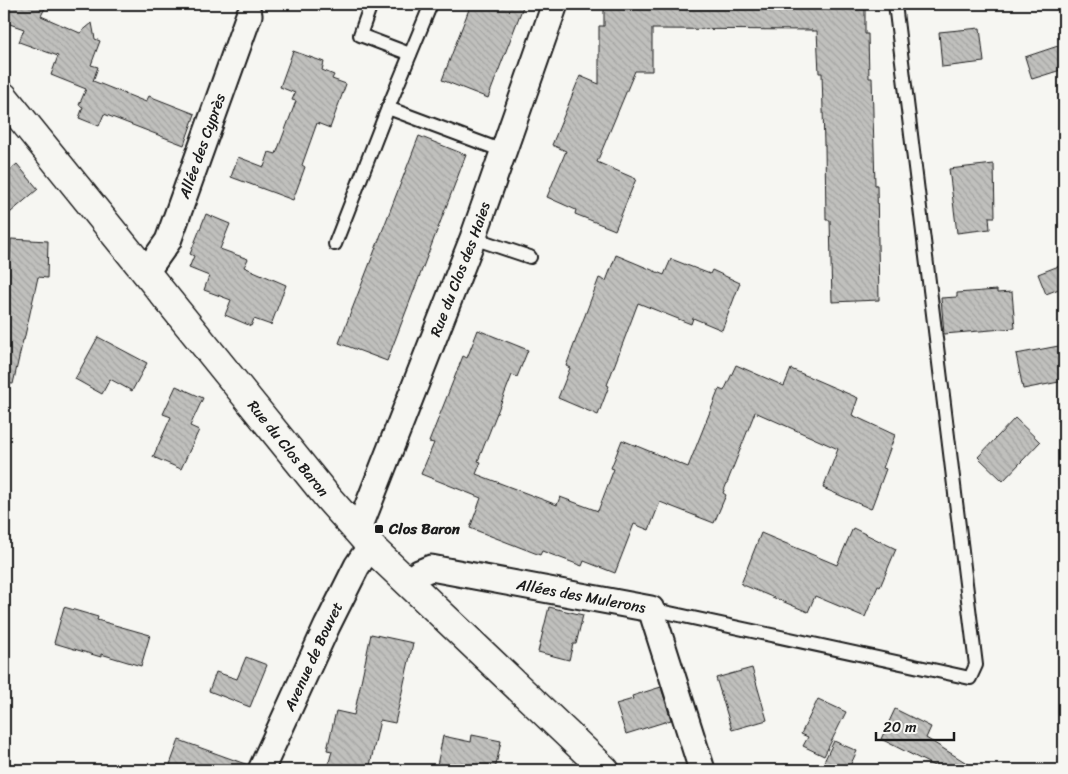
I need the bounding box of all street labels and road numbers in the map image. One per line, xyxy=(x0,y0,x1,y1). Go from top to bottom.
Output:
street label: Allée des Cyprès xyxy=(171,90,233,203)
street label: Rue du Clos des Haies xyxy=(423,197,498,341)
street label: Rue du Clos Baron xyxy=(241,394,336,503)
street label: Allées des Mulerons xyxy=(514,571,649,621)
street label: Avenue de Bouvet xyxy=(276,597,350,716)

